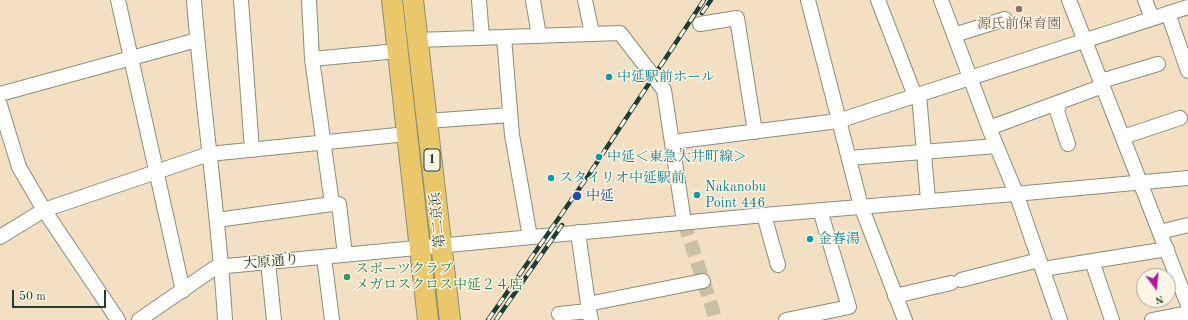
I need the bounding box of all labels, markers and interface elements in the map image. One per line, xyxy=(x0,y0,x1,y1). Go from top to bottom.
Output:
marker: 源氏前保育園 xyxy=(1014,4,1024,14)
place label: 源氏前保育園 xyxy=(977,16,1061,32)
place label: 中延駅前ホール xyxy=(617,69,715,85)
marker: 中延駅前ホール xyxy=(604,72,614,82)
road number: 1 xyxy=(424,149,440,171)
place label: 中延＜東急大井町線＞ xyxy=(607,149,747,165)
marker: 中延＜東急大井町線＞ xyxy=(594,152,604,162)
place label: スタイリオ中延駅前 xyxy=(559,170,685,186)
marker: スタイリオ中延駅前 xyxy=(546,173,556,183)
place label: Nakanobu Point 446 xyxy=(705,179,766,212)
place label: 中延 xyxy=(586,188,614,204)
marker: 中延 xyxy=(571,190,583,202)
marker: Nakanobu Point 446 xyxy=(692,190,702,200)
street label: 第二京浜 xyxy=(427,191,449,249)
place label: 金春湯 xyxy=(818,231,860,247)
marker: 金春湯 xyxy=(805,234,815,244)
street label: 大原通り xyxy=(242,251,300,273)
place label: スポーツクラブ メガロスクロス中延２４店 xyxy=(355,261,523,294)
north arrow xyxy=(1136,268,1176,308)
marker: スポーツクラブ メガロスクロス中延２４店 xyxy=(342,272,352,282)
scale bar xyxy=(14,282,108,308)
text: 50 m xyxy=(19,291,46,303)
text: N xyxy=(1154,293,1165,306)

